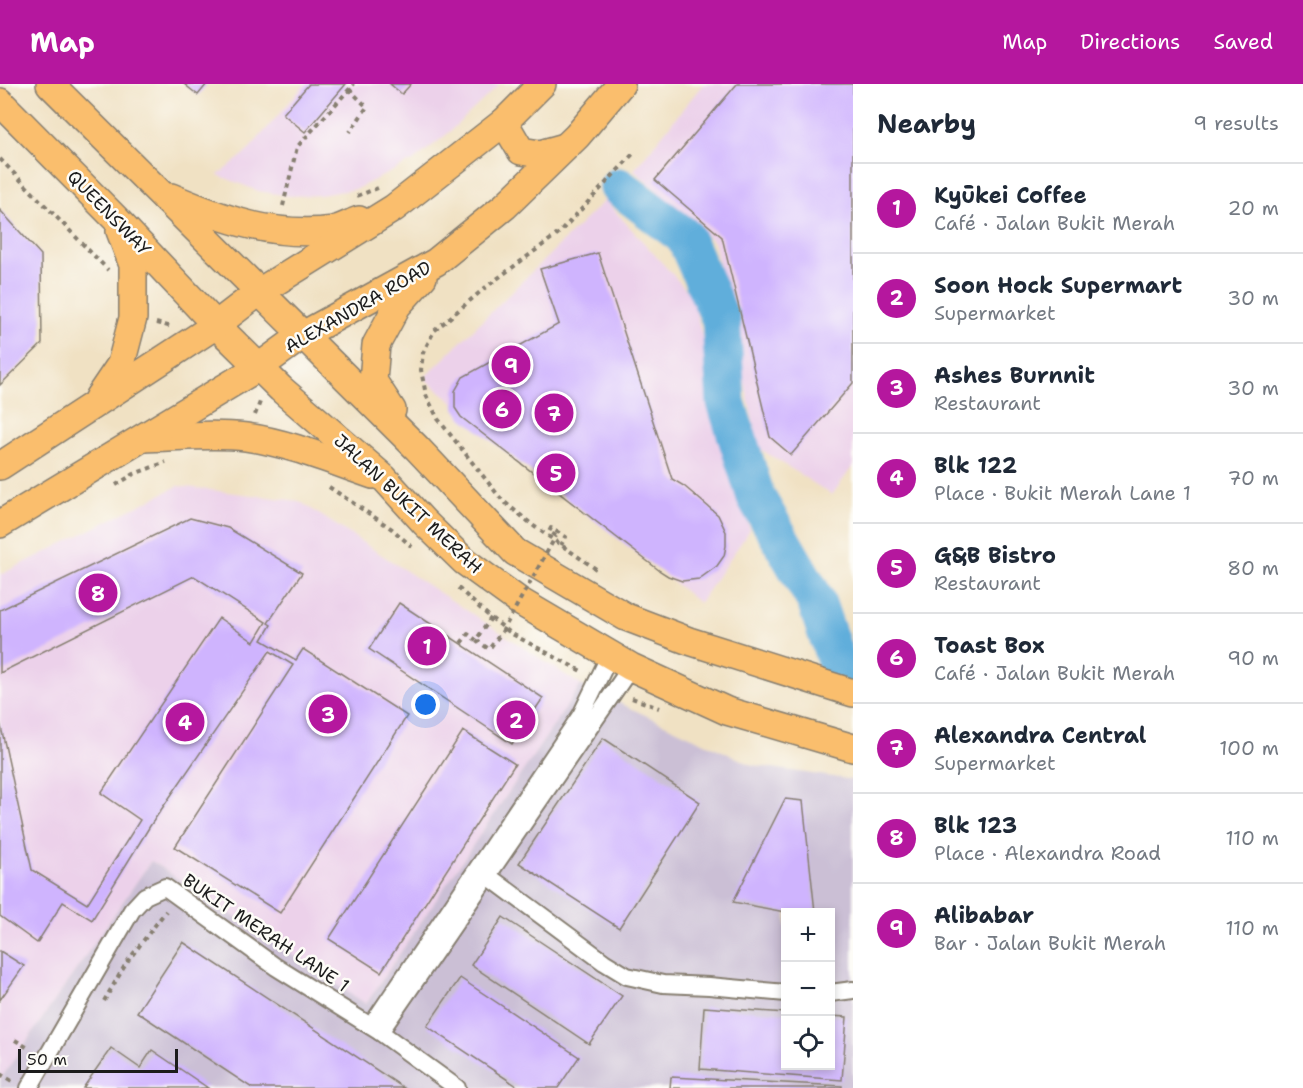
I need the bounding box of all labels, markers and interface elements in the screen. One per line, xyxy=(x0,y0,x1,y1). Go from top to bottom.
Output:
text: Map xyxy=(30,23,95,61)
text: Map xyxy=(1002,28,1047,56)
text: Directions xyxy=(1080,28,1180,56)
text: Saved xyxy=(1213,28,1273,56)
text: Nearby xyxy=(877,106,976,141)
text: 9 results xyxy=(1193,110,1279,136)
street label: QUEENSWAY xyxy=(62,165,156,261)
text: Kyūkei Coffee xyxy=(934,181,1087,210)
text: 1 xyxy=(892,195,901,221)
text: 20 m xyxy=(1228,195,1279,221)
text: Café · Jalan Bukit Merah xyxy=(934,210,1175,236)
street label: ALEXANDRA ROAD xyxy=(281,255,436,359)
text: Soon Hock Supermart xyxy=(934,271,1182,300)
text: 2 xyxy=(890,285,904,311)
text: 30 m xyxy=(1227,285,1279,311)
text: Supermarket xyxy=(934,300,1056,326)
pin: 9 xyxy=(492,342,530,388)
text: Ashes Burnnit xyxy=(934,361,1095,390)
text: 3 xyxy=(890,375,904,401)
text: 30 m xyxy=(1227,375,1279,401)
pin: 6 xyxy=(482,386,522,432)
pin: 7 xyxy=(534,390,574,436)
text: Restaurant xyxy=(934,390,1041,416)
street label: JALAN BUKIT MERAH xyxy=(329,429,487,579)
pin: 5 xyxy=(536,450,576,496)
text: Blk 122 xyxy=(934,451,1017,480)
text: 4 xyxy=(890,465,904,491)
text: 70 m xyxy=(1227,465,1279,491)
text: Place · Bukit Merah Lane 1 xyxy=(934,480,1191,506)
text: G&B Bistro xyxy=(934,541,1056,570)
text: 5 xyxy=(890,555,903,581)
text: 80 m xyxy=(1227,555,1279,581)
pin: 8 xyxy=(78,570,118,616)
text: Restaurant xyxy=(934,570,1041,596)
pin: 1 xyxy=(408,624,446,668)
text: Toast Box xyxy=(934,631,1045,660)
text: 6 xyxy=(890,645,904,671)
text: 90 m xyxy=(1227,645,1279,671)
text: Café · Jalan Bukit Merah xyxy=(934,660,1175,686)
your location xyxy=(411,690,440,719)
pin: 3 xyxy=(308,692,348,736)
pin: 2 xyxy=(496,698,536,742)
pin: 4 xyxy=(166,700,204,744)
text: Alexandra Central xyxy=(934,721,1147,750)
text: 7 xyxy=(890,735,904,761)
text: 100 m xyxy=(1219,735,1279,761)
text: Supermarket xyxy=(934,750,1056,776)
text: Blk 123 xyxy=(934,811,1017,840)
text: 8 xyxy=(890,825,904,851)
text: 110 m xyxy=(1225,825,1279,851)
text: Place · Alexandra Road xyxy=(934,840,1161,866)
street label: BUKIT MERAH LANE 1 xyxy=(178,868,354,998)
text: Alibabar xyxy=(934,901,1034,930)
map controls xyxy=(781,908,835,1070)
button: + xyxy=(781,908,835,962)
text: 9 xyxy=(890,915,904,941)
text: 110 m xyxy=(1225,915,1279,941)
text: Bar · Jalan Bukit Merah xyxy=(934,930,1166,956)
button: − xyxy=(781,962,835,1016)
button: locate xyxy=(781,1016,835,1070)
scale bar xyxy=(18,1046,178,1074)
text: 50 m xyxy=(27,1049,67,1070)

